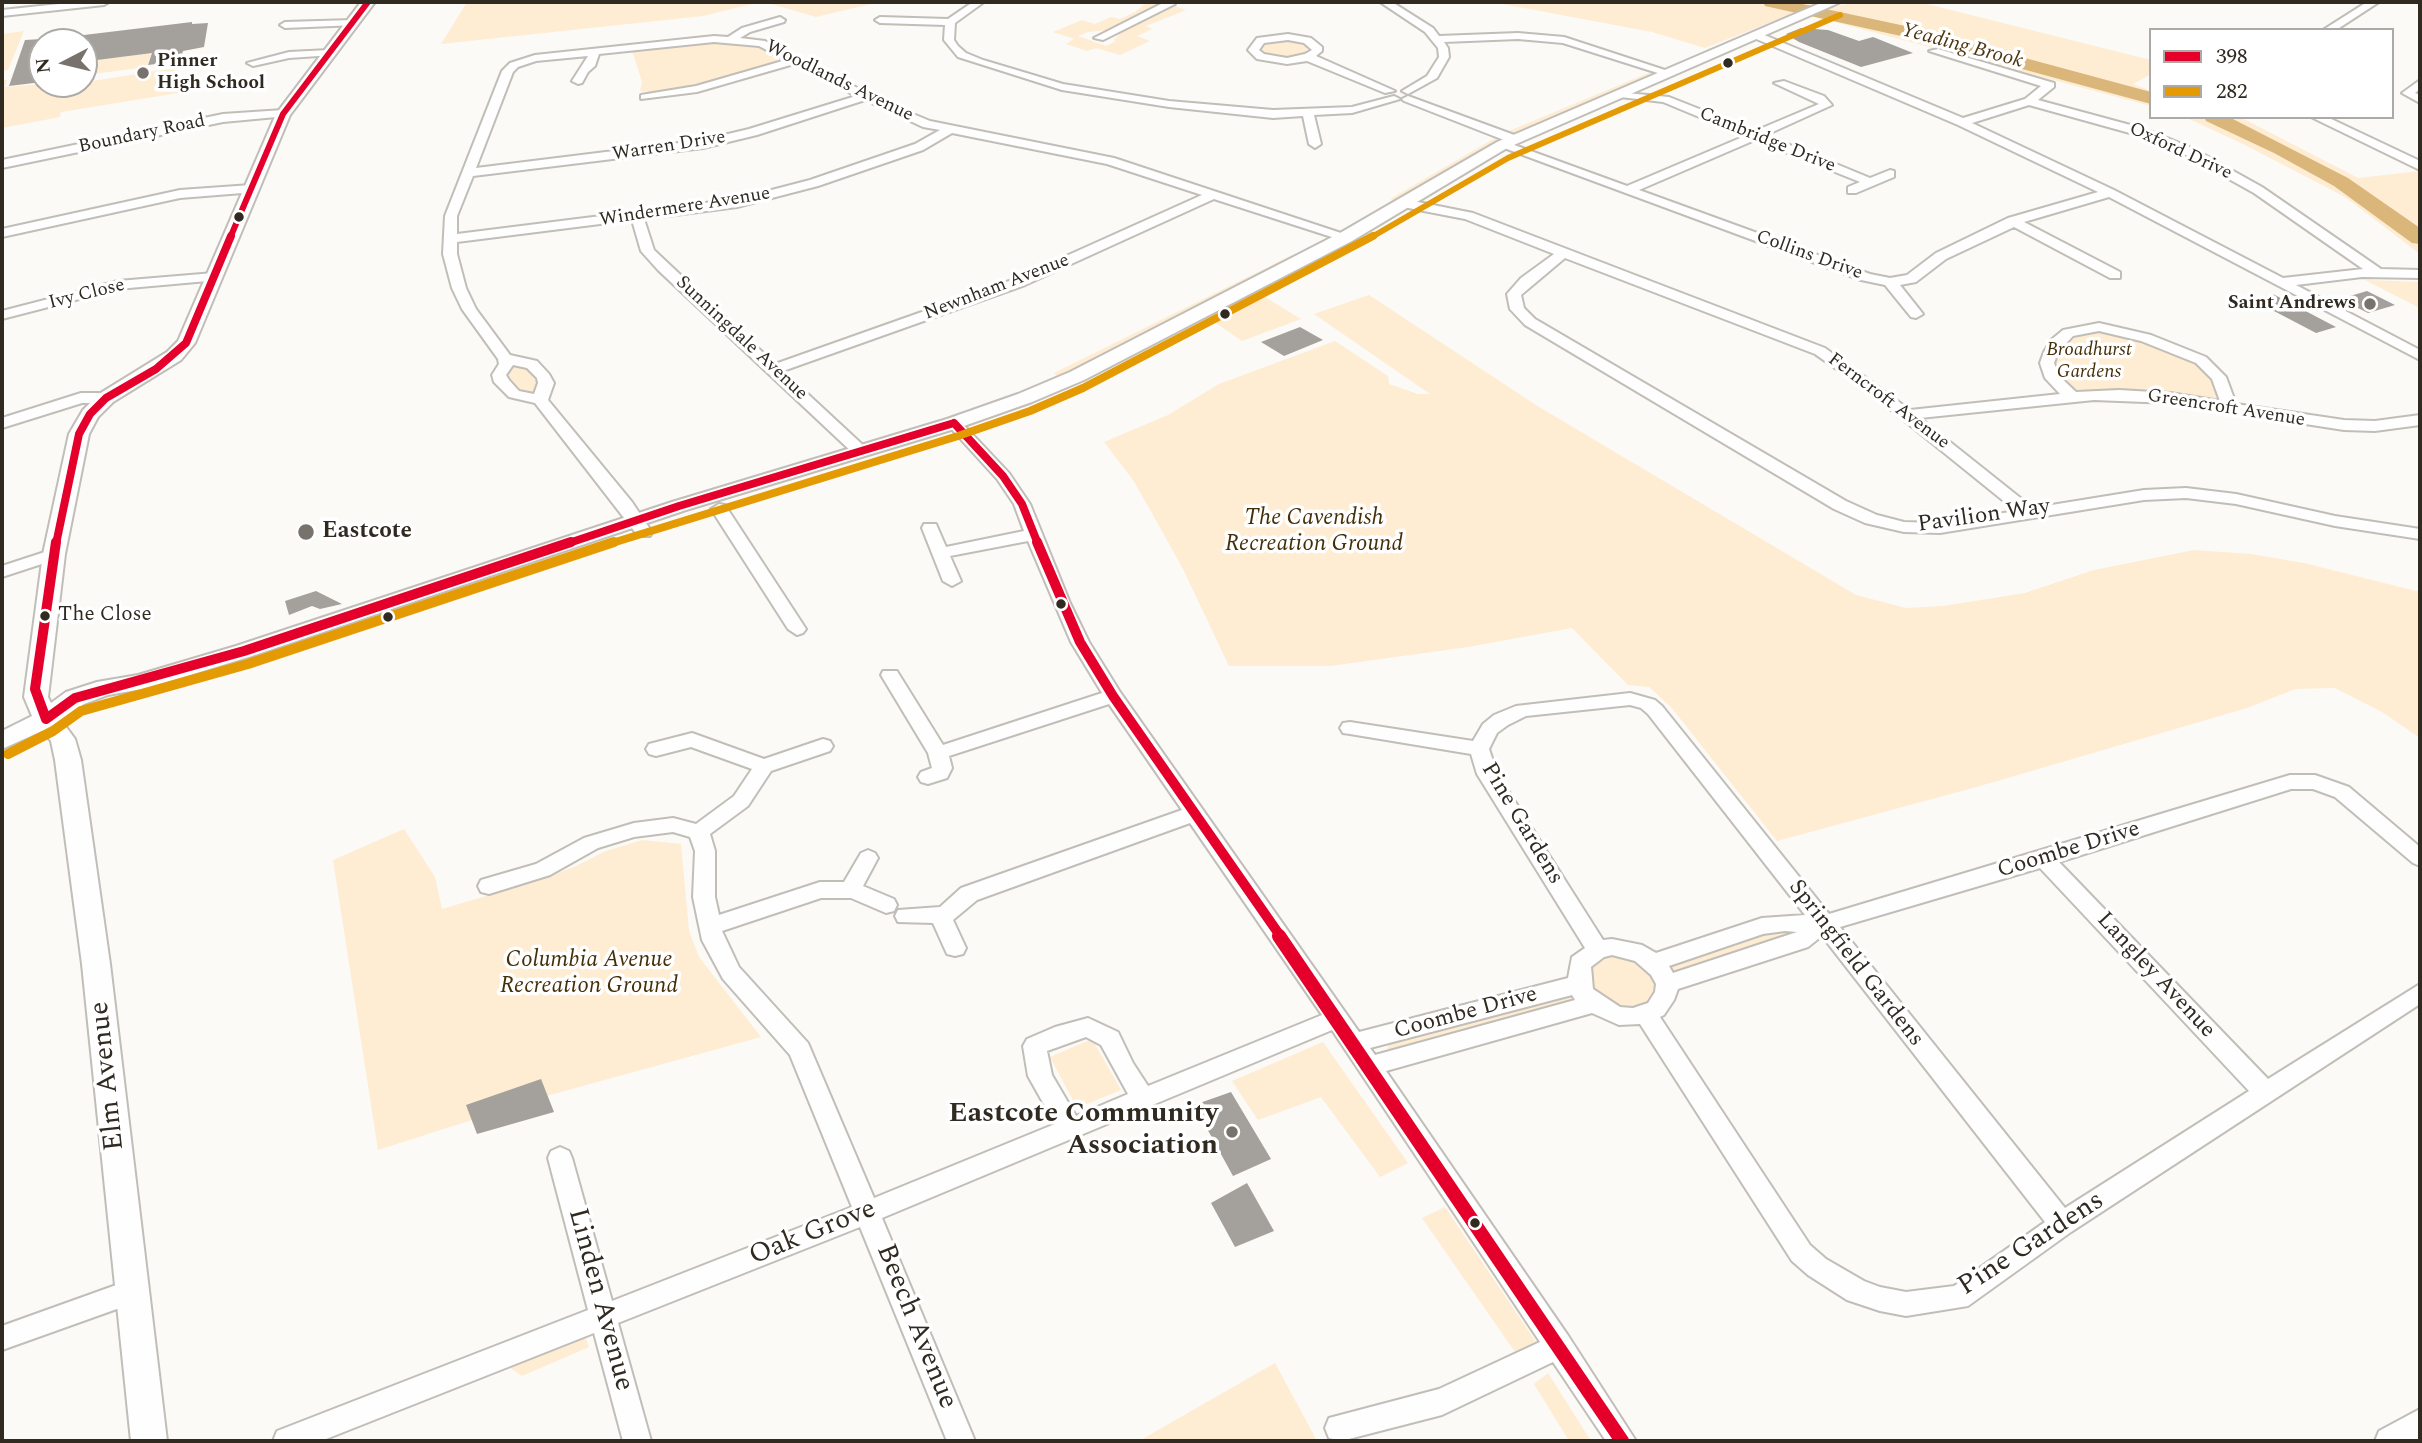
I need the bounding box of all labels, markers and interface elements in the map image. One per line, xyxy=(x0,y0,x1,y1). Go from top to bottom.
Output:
water label: Yeading Brook xyxy=(1898,19,2026,75)
north arrow xyxy=(28,28,98,98)
legend xyxy=(2149,28,2394,119)
street label: Woodlands Avenue xyxy=(761,36,917,128)
text: 398 xyxy=(2216,41,2248,73)
place label: Pinner High School xyxy=(157,51,265,95)
text: N xyxy=(28,56,59,75)
unlabelled marker xyxy=(1721,56,1735,70)
marker: Pinner High School xyxy=(135,65,151,81)
text: 282 xyxy=(2216,76,2248,108)
street label: Cambridge Drive xyxy=(1696,103,1838,179)
street label: Boundary Road xyxy=(77,110,207,160)
street label: Oxford Drive xyxy=(2125,118,2235,186)
street label: Warren Drive xyxy=(611,127,727,167)
street label: Windermere Avenue xyxy=(598,183,772,233)
unlabelled marker xyxy=(232,210,246,224)
street label: Collins Drive xyxy=(1753,226,1865,286)
street label: Newnham Avenue xyxy=(921,250,1073,326)
street label: Sunningdale Avenue xyxy=(670,272,812,406)
street label: Ivy Close xyxy=(47,275,127,315)
place label: Saint Andrews xyxy=(2228,293,2356,315)
marker: Saint Andrews xyxy=(2362,296,2378,312)
unlabelled marker xyxy=(1218,307,1232,321)
park label: Broadhurst Gardens xyxy=(2046,340,2132,384)
street label: Ferncroft Avenue xyxy=(1823,349,1953,455)
street label: Greencroft Avenue xyxy=(2146,385,2306,433)
street label: Pavilion Way xyxy=(1916,494,2052,540)
park label: The Cavendish Recreation Ground xyxy=(1225,505,1403,559)
place label: Eastcote xyxy=(322,518,412,546)
marker: Eastcote xyxy=(296,522,316,542)
unlabelled marker xyxy=(1054,597,1068,611)
place label: The Close xyxy=(58,603,152,629)
marker: The Close xyxy=(38,609,52,623)
unlabelled marker xyxy=(381,610,395,624)
street label: Pine Gardens xyxy=(1474,758,1568,890)
street label: Coombe Drive xyxy=(1994,816,2144,886)
street label: Springfield Gardens xyxy=(1781,875,1929,1053)
street label: Langley Avenue xyxy=(2090,907,2220,1045)
park label: Columbia Avenue Recreation Ground xyxy=(500,947,678,1001)
street label: Coombe Drive xyxy=(1391,982,1541,1046)
street label: Elm Avenue xyxy=(84,1000,134,1152)
place label: Eastcote Community Association xyxy=(949,1099,1218,1165)
marker: Eastcote Community Association xyxy=(1224,1124,1240,1140)
street label: Pine Gardens xyxy=(1953,1185,2111,1305)
street label: Oak Grove xyxy=(745,1193,881,1275)
street label: Linden Avenue xyxy=(558,1205,640,1395)
unlabelled marker xyxy=(1468,1216,1482,1230)
street label: Beech Avenue xyxy=(867,1240,963,1414)

